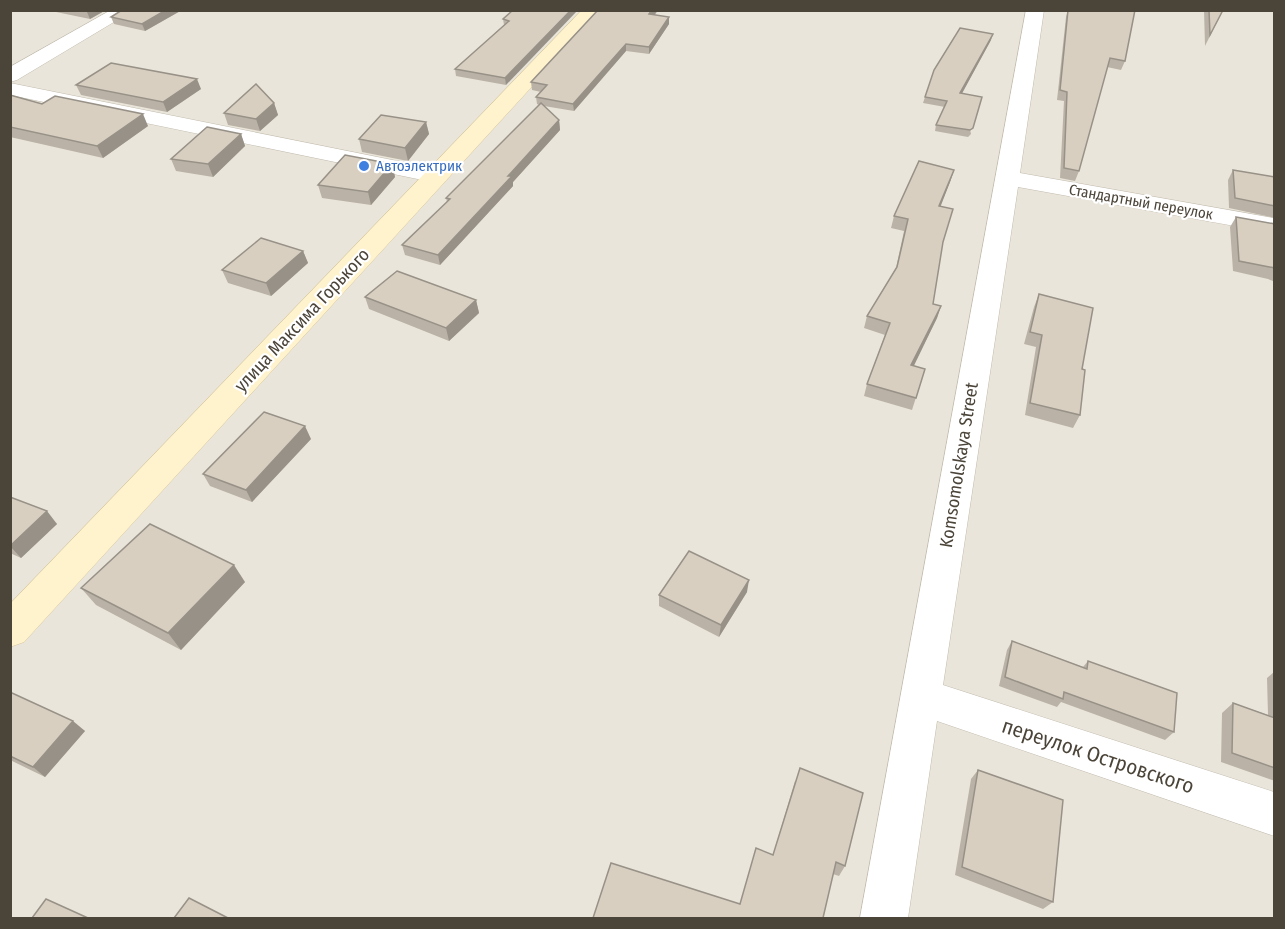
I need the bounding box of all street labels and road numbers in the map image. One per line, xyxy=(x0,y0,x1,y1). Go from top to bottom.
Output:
street label: Стандартный переулок xyxy=(1068,180,1214,224)
street label: улица Максима Горького xyxy=(230,244,374,396)
street label: Komsomolskaya Street xyxy=(935,381,983,549)
street label: переулок Островского xyxy=(999,713,1197,799)

